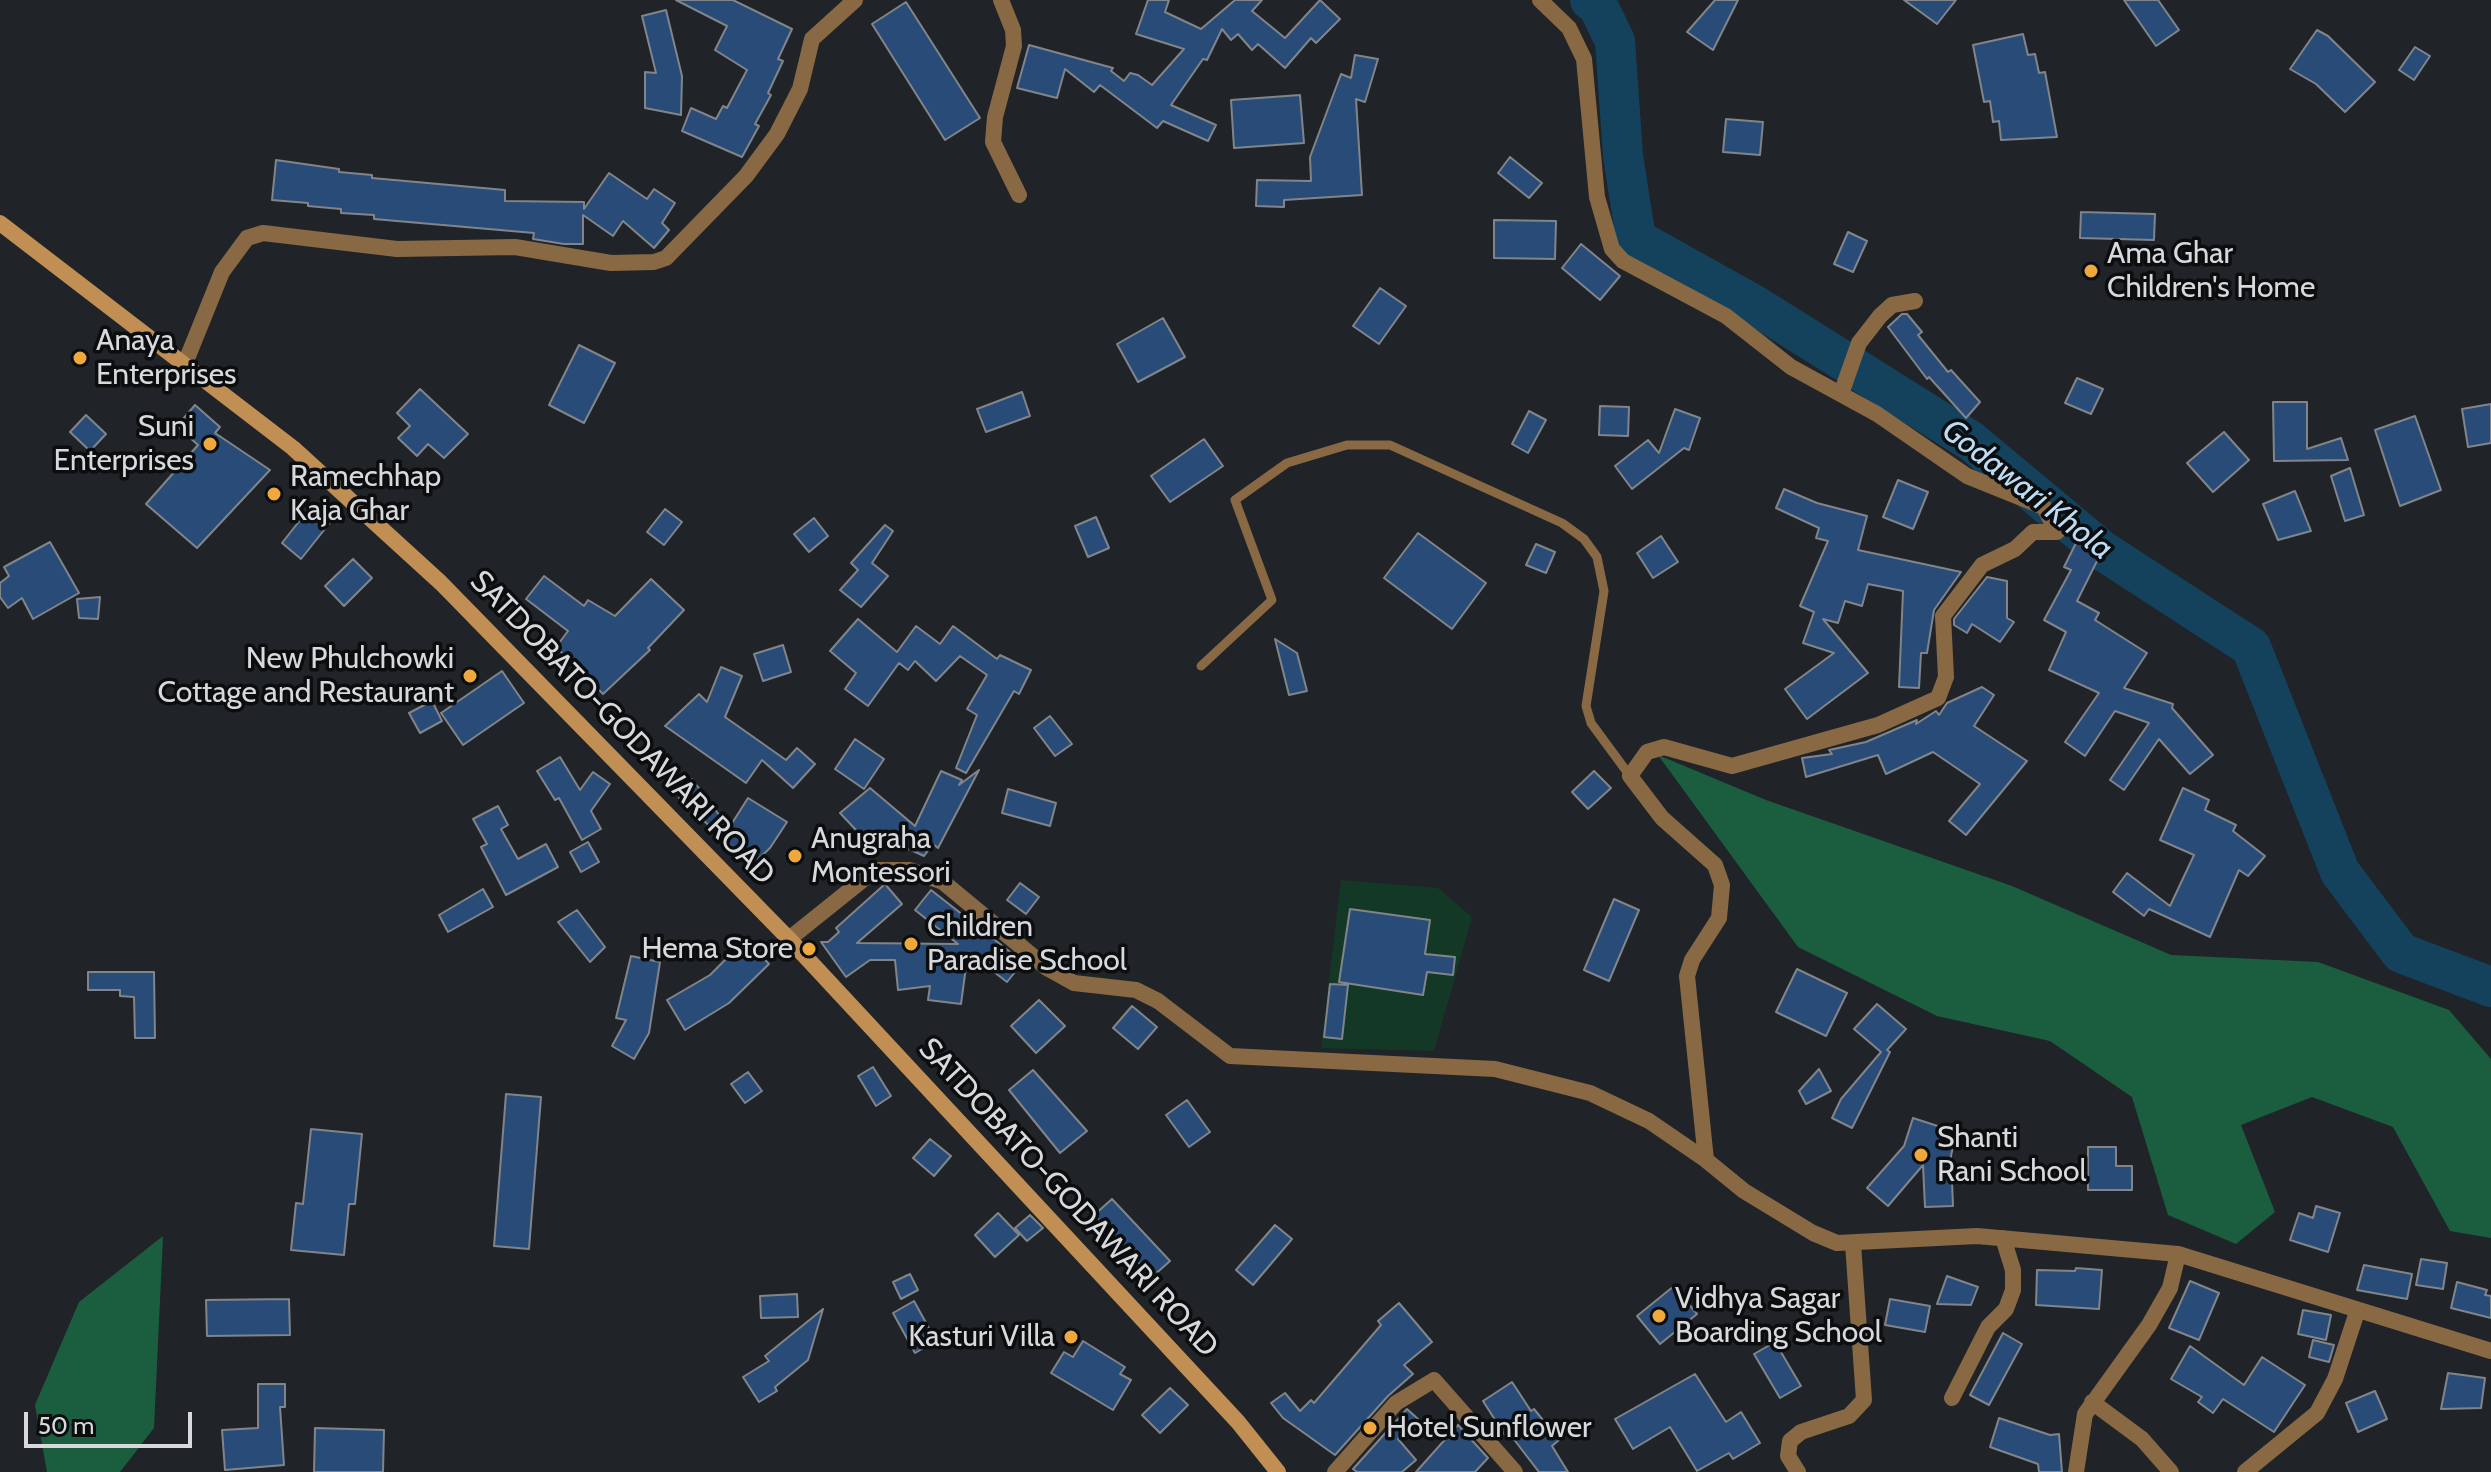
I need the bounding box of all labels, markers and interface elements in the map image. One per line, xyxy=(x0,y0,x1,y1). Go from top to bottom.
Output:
place label: Ama Ghar Children's Home xyxy=(2107,236,2315,306)
marker: Ama Ghar Children's Home xyxy=(2082,262,2100,280)
place label: Anaya Enterprises xyxy=(96,323,236,394)
marker: Anaya Enterprises xyxy=(71,349,89,367)
place label: Suni Enterprises xyxy=(54,409,194,480)
water label: Godawari Khola xyxy=(1934,411,2120,569)
marker: Suni Enterprises xyxy=(201,435,219,453)
place label: Ramechhap Kaja Ghar xyxy=(290,459,441,530)
marker: Ramechhap Kaja Ghar xyxy=(265,485,283,503)
street label: SATDOBATO-GODAWARI ROAD xyxy=(462,563,782,893)
place label: New Phulchowki Cottage and Restaurant xyxy=(158,641,454,712)
marker: New Phulchowki Cottage and Restaurant xyxy=(461,667,479,685)
place label: Anugraha Montessori xyxy=(811,821,951,892)
marker: Anugraha Montessori xyxy=(786,847,804,865)
place label: Children Paradise School xyxy=(927,909,1127,980)
place label: Hema Store xyxy=(641,931,793,967)
marker: Children Paradise School xyxy=(902,935,920,953)
marker: Hema Store xyxy=(800,940,818,958)
street label: SATDOBATO-GODAWARI ROAD xyxy=(911,1031,1225,1365)
place label: Shanti Rani School xyxy=(1937,1120,2087,1190)
marker: Shanti Rani School xyxy=(1912,1146,1930,1164)
place label: Vidhya Sagar Boarding School xyxy=(1675,1281,1882,1352)
marker: Vidhya Sagar Boarding School xyxy=(1650,1307,1668,1325)
place label: Kasturi Villa xyxy=(908,1319,1055,1355)
marker: Kasturi Villa xyxy=(1062,1328,1080,1346)
scale bar xyxy=(28,1396,196,1446)
place label: Hotel Sunflower xyxy=(1386,1410,1592,1446)
text: 50 m xyxy=(38,1411,94,1440)
marker: Hotel Sunflower xyxy=(1361,1419,1379,1437)

